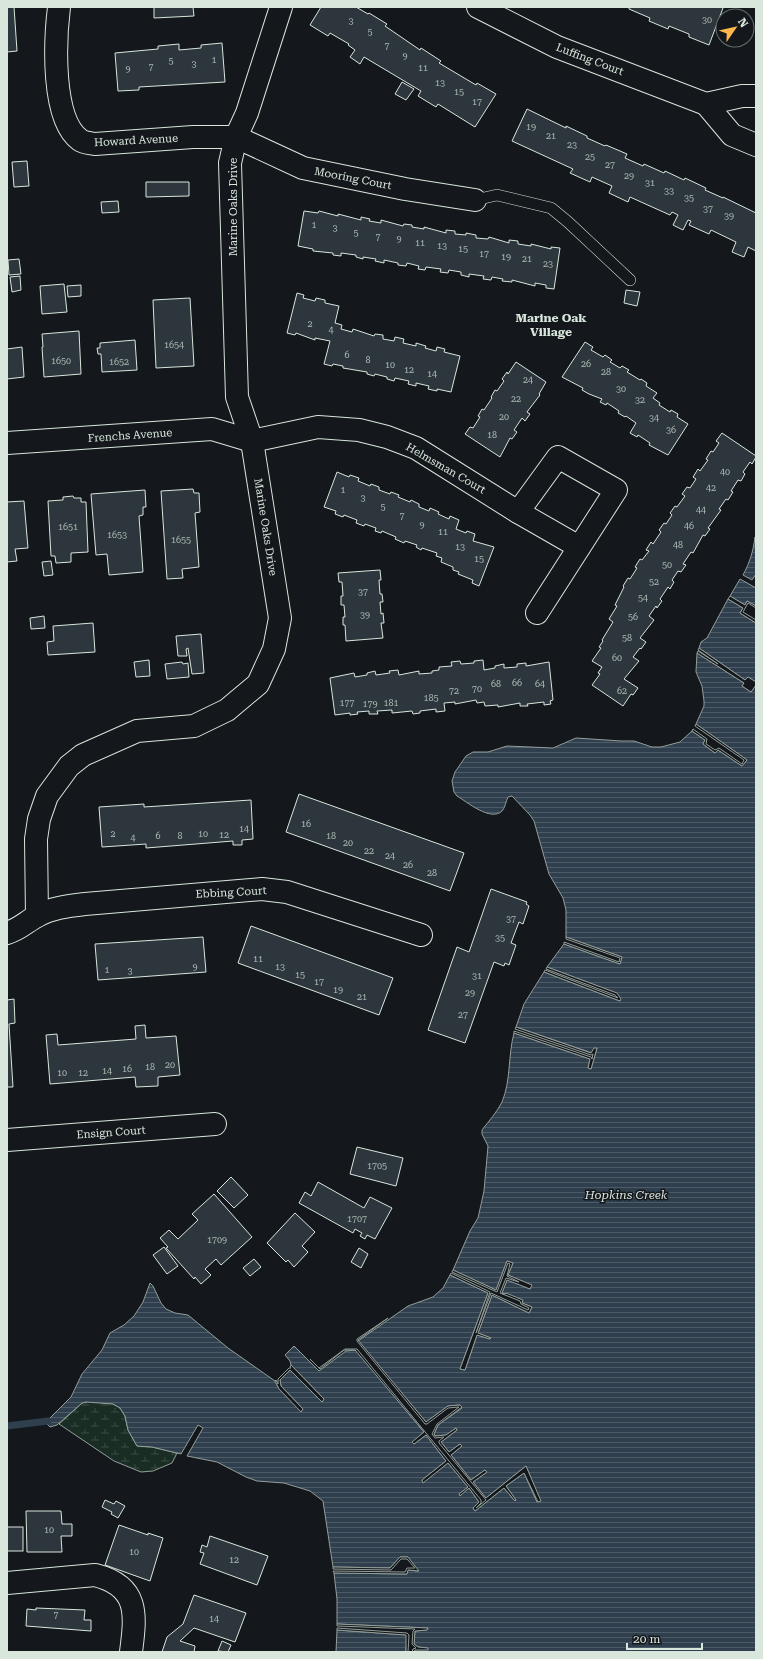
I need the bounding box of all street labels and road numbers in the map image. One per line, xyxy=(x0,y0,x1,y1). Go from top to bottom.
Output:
street label: Luffing Court xyxy=(554,41,625,78)
street label: Howard Avenue xyxy=(94,132,178,149)
street label: Marine Oaks Drive xyxy=(227,158,240,256)
street label: Mooring Court xyxy=(313,165,393,192)
street label: Frenchs Avenue xyxy=(87,426,173,445)
street label: Helmsman Court xyxy=(404,440,488,497)
street label: Marine Oaks Drive xyxy=(251,477,280,577)
street label: Ebbing Court xyxy=(195,884,267,901)
street label: Ensign Court xyxy=(76,1124,146,1141)

